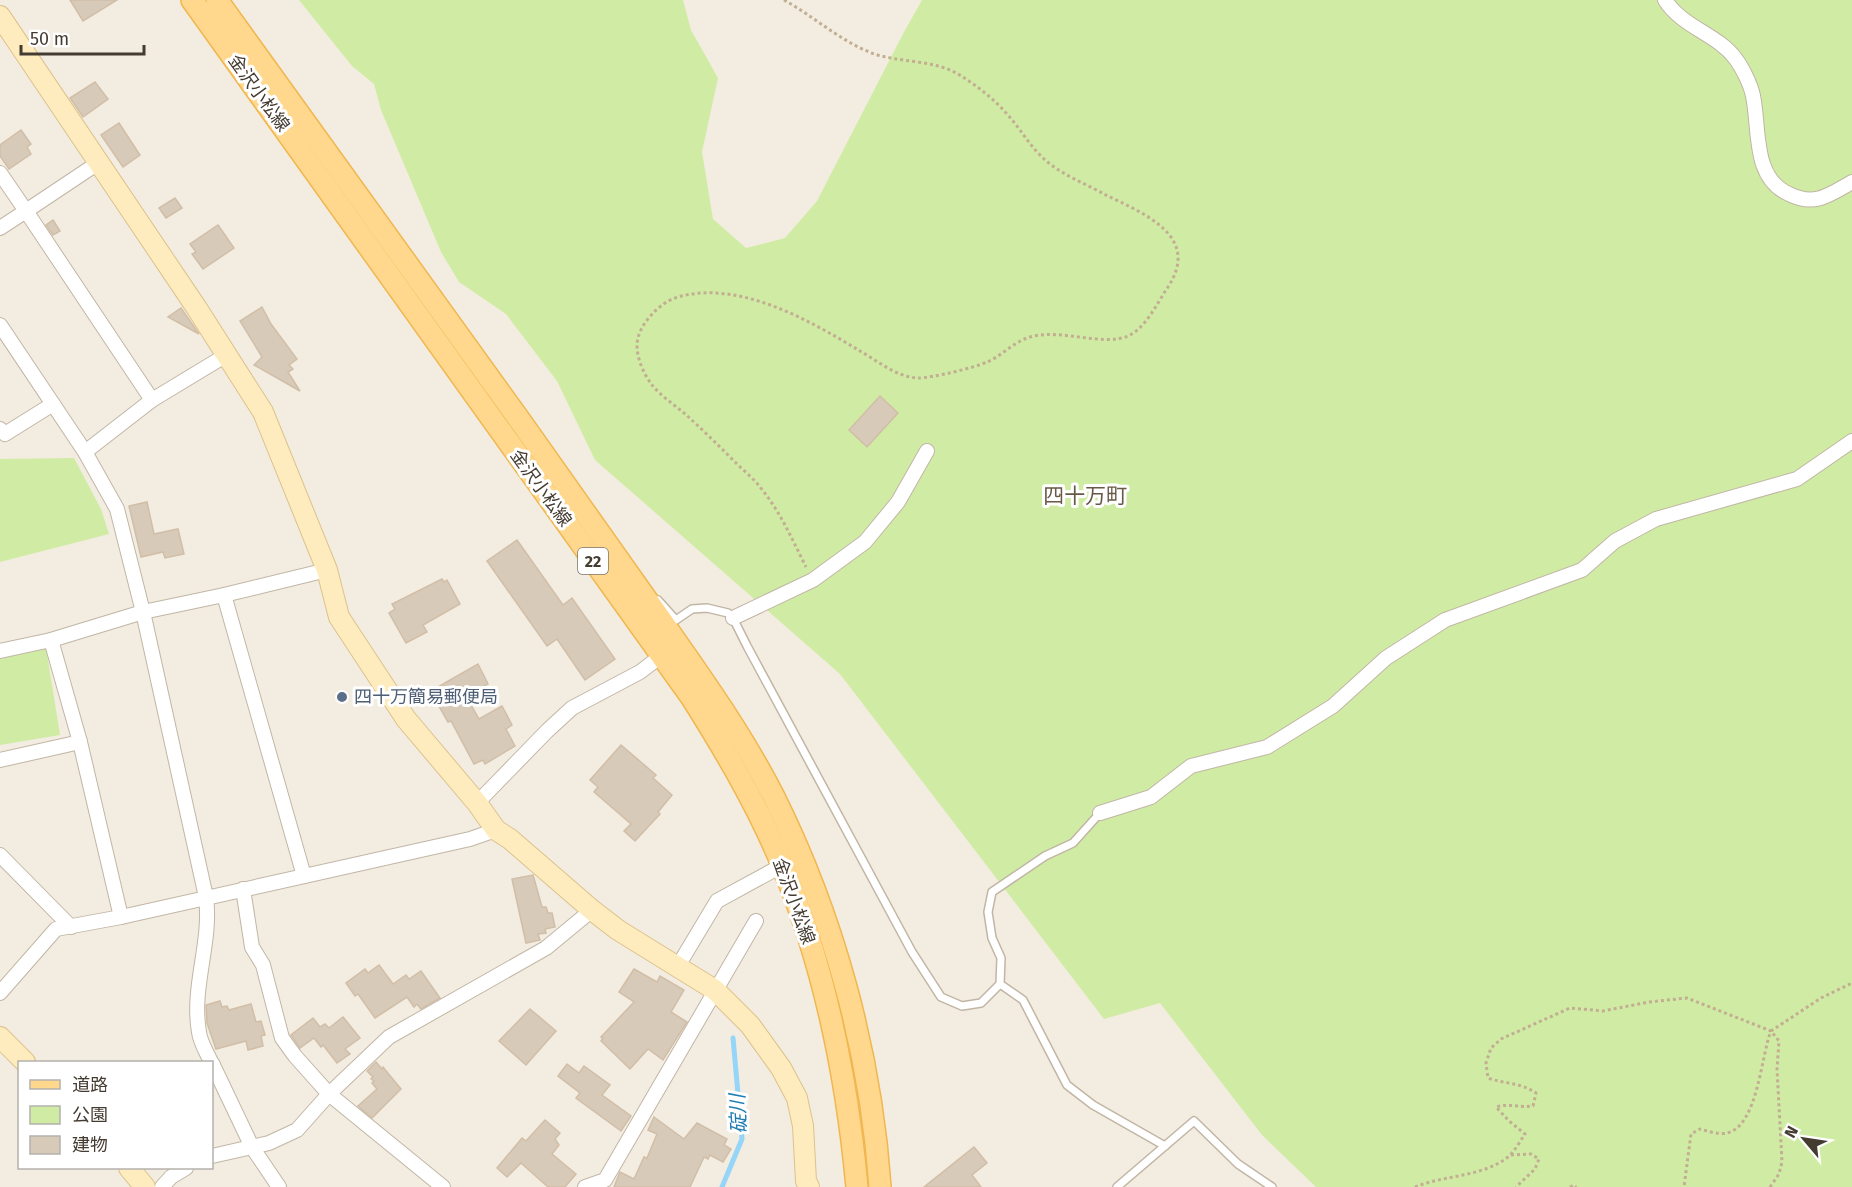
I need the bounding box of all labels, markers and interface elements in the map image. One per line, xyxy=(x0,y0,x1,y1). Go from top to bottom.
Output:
scale bar xyxy=(21,18,144,56)
text: 50 m xyxy=(30,28,69,50)
street label: 金沢小松線 xyxy=(224,50,294,136)
street label: 金沢小松線 xyxy=(506,445,576,531)
district label: 四十万町 xyxy=(1043,483,1127,509)
road number: 22 xyxy=(578,548,608,574)
place label: 四十万簡易郵便局 xyxy=(354,686,498,708)
marker: 四十万簡易郵便局 xyxy=(335,690,349,704)
street label: 金沢小松線 xyxy=(768,855,820,947)
legend xyxy=(18,1061,213,1169)
text: 道路 xyxy=(72,1074,108,1096)
water label: 碇川 xyxy=(725,1091,751,1135)
text: 公園 xyxy=(72,1104,108,1126)
north arrow xyxy=(1774,1109,1834,1169)
text: N xyxy=(1780,1123,1802,1141)
text: 建物 xyxy=(72,1134,108,1156)

